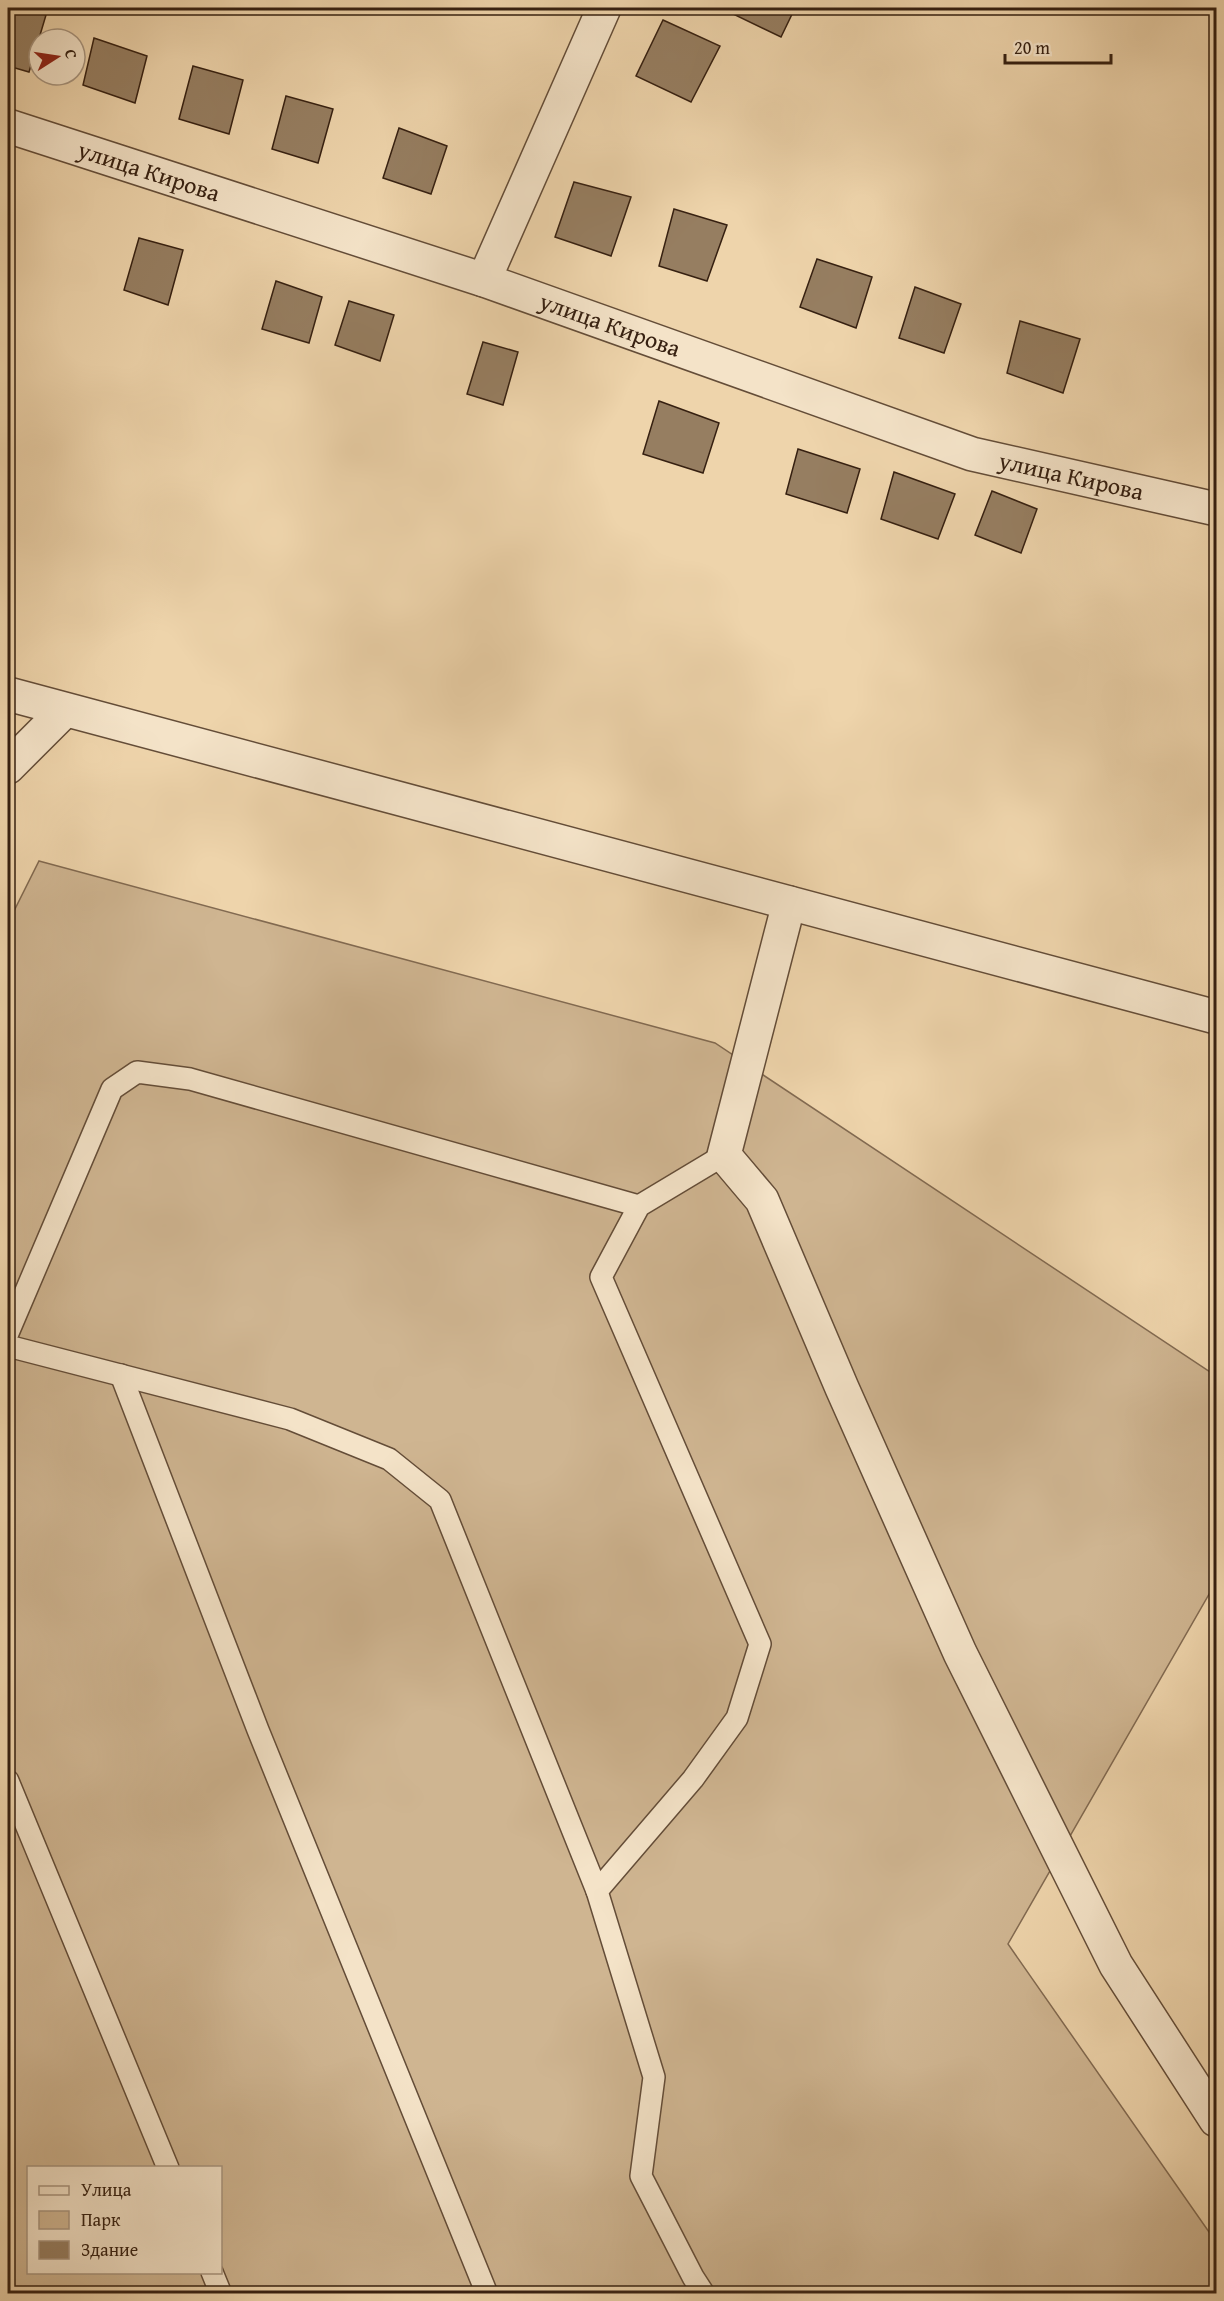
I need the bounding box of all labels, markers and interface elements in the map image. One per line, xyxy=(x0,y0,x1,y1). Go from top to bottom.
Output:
north arrow xyxy=(27,27,87,87)
scale bar xyxy=(1005,27,1112,65)
text: 20 m xyxy=(1014,34,1050,61)
text: С xyxy=(59,47,84,61)
street label: улица Кирова xyxy=(72,131,225,211)
street label: улица Кирова xyxy=(534,283,686,366)
street label: улица Кирова xyxy=(994,442,1148,509)
legend xyxy=(27,2166,222,2274)
text: Улица xyxy=(81,2176,132,2203)
text: Парк xyxy=(81,2206,121,2233)
text: Здание xyxy=(81,2236,138,2263)

